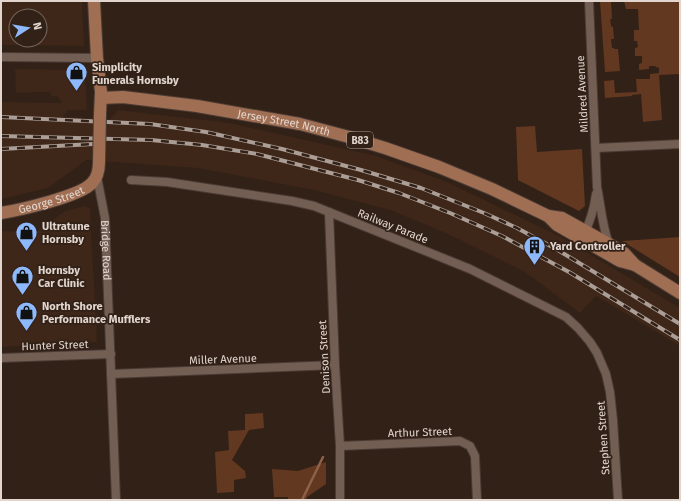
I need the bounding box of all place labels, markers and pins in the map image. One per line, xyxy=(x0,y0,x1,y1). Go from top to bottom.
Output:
shop icon: Simplicity Funerals Hornsby xyxy=(63,60,89,93)
place label: Simplicity Funerals Hornsby xyxy=(92,61,179,87)
shop icon: Ultratune Hornsby xyxy=(14,219,40,252)
place label: Ultratune Hornsby xyxy=(42,220,90,246)
building icon: Yard Controller xyxy=(521,233,547,266)
place label: Yard Controller xyxy=(549,240,626,253)
shop icon: Hornsby Car Clinic xyxy=(10,263,36,296)
place label: Hornsby Car Clinic xyxy=(38,264,85,290)
shop icon: North Shore Performance Mufflers xyxy=(13,299,39,332)
place label: North Shore Performance Mufflers xyxy=(42,300,151,326)

